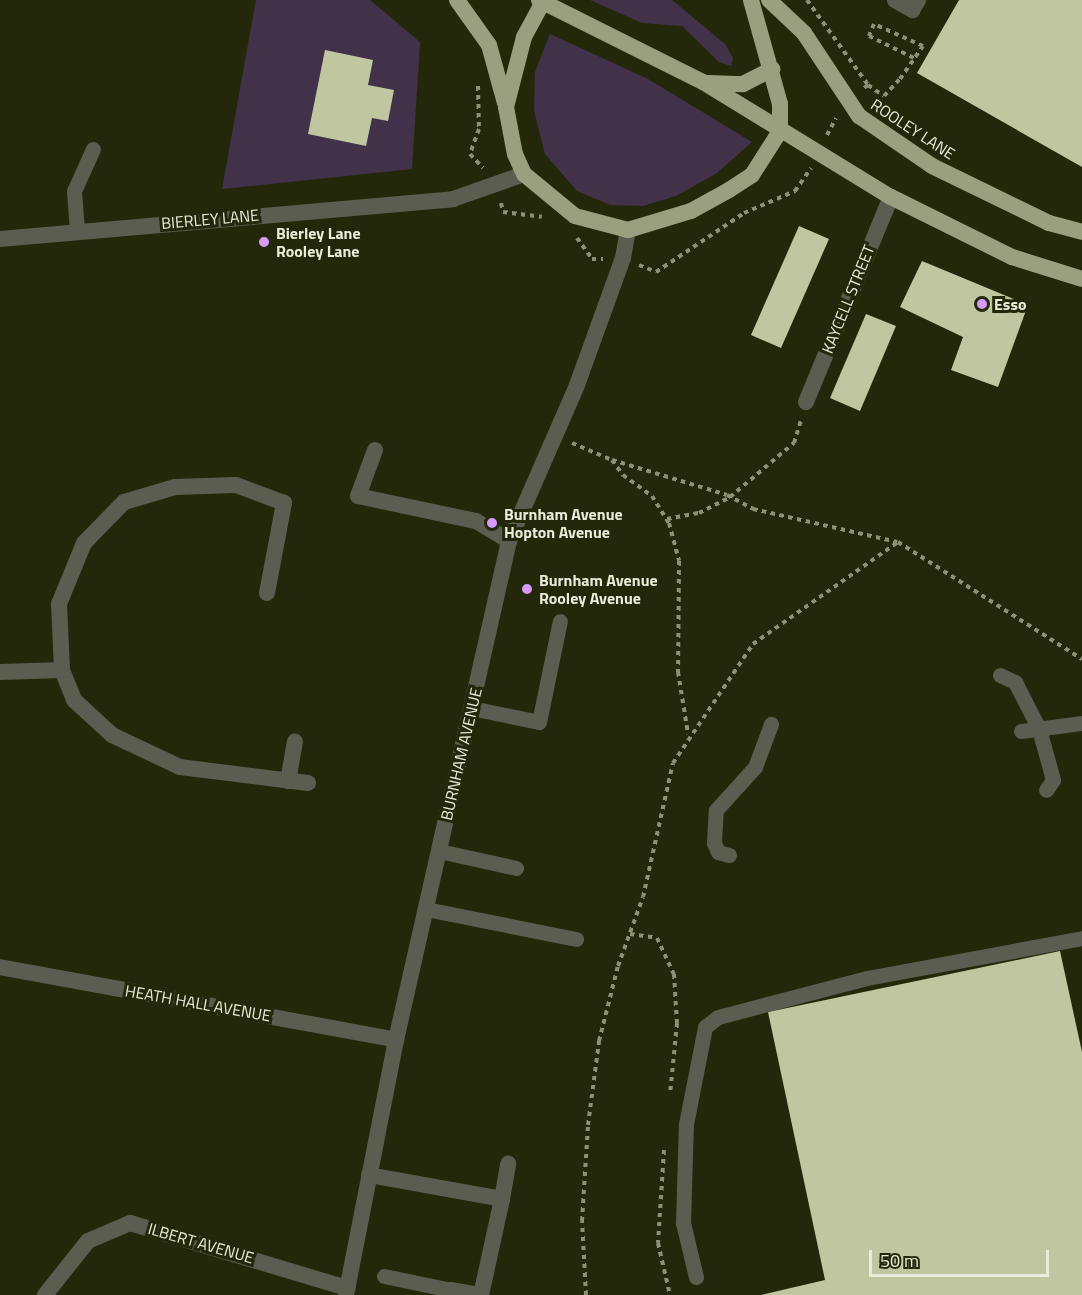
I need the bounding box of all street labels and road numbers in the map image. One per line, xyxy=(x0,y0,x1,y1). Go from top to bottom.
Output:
street label: ROOLEY LANE xyxy=(867,95,959,163)
street label: BIERLEY LANE xyxy=(160,205,260,233)
street label: KAYCELL STREET xyxy=(817,242,879,356)
street label: BURNHAM AVENUE xyxy=(436,686,486,822)
street label: HEATH HALL AVENUE xyxy=(124,981,272,1025)
street label: ILBERT AVENUE xyxy=(146,1219,256,1267)

